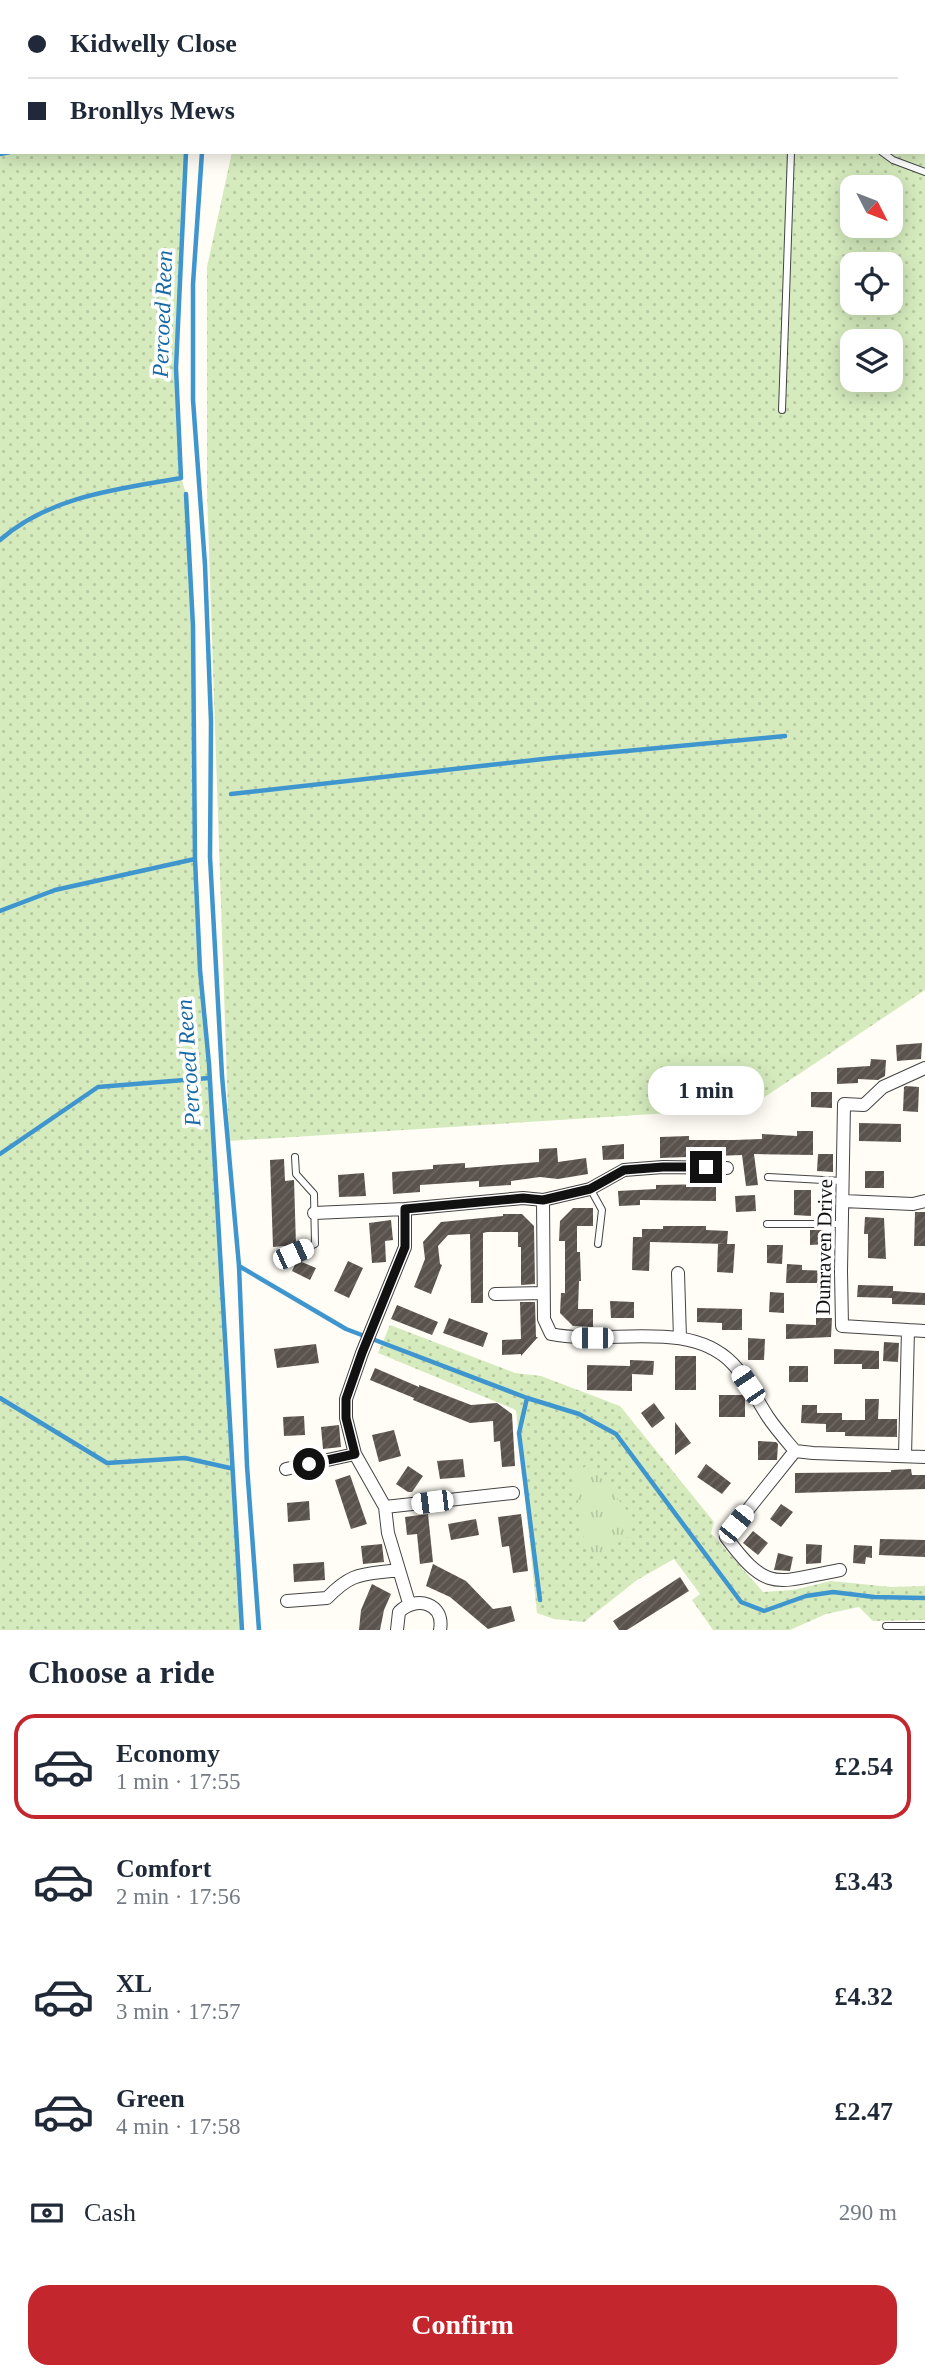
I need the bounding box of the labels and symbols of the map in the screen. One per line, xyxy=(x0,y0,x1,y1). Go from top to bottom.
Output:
north arrow xyxy=(840,175,903,238)
water label: Percoed Reen xyxy=(148,250,177,379)
water label: Percoed Reen xyxy=(172,998,205,1128)
callout: 1 min xyxy=(648,1066,764,1114)
route end xyxy=(690,1151,722,1183)
street label: Dunraven Drive xyxy=(811,1179,837,1315)
car xyxy=(270,1236,317,1272)
car xyxy=(572,1328,614,1349)
car xyxy=(728,1362,769,1408)
route start xyxy=(293,1448,325,1480)
car xyxy=(410,1489,455,1515)
car xyxy=(715,1501,758,1547)

